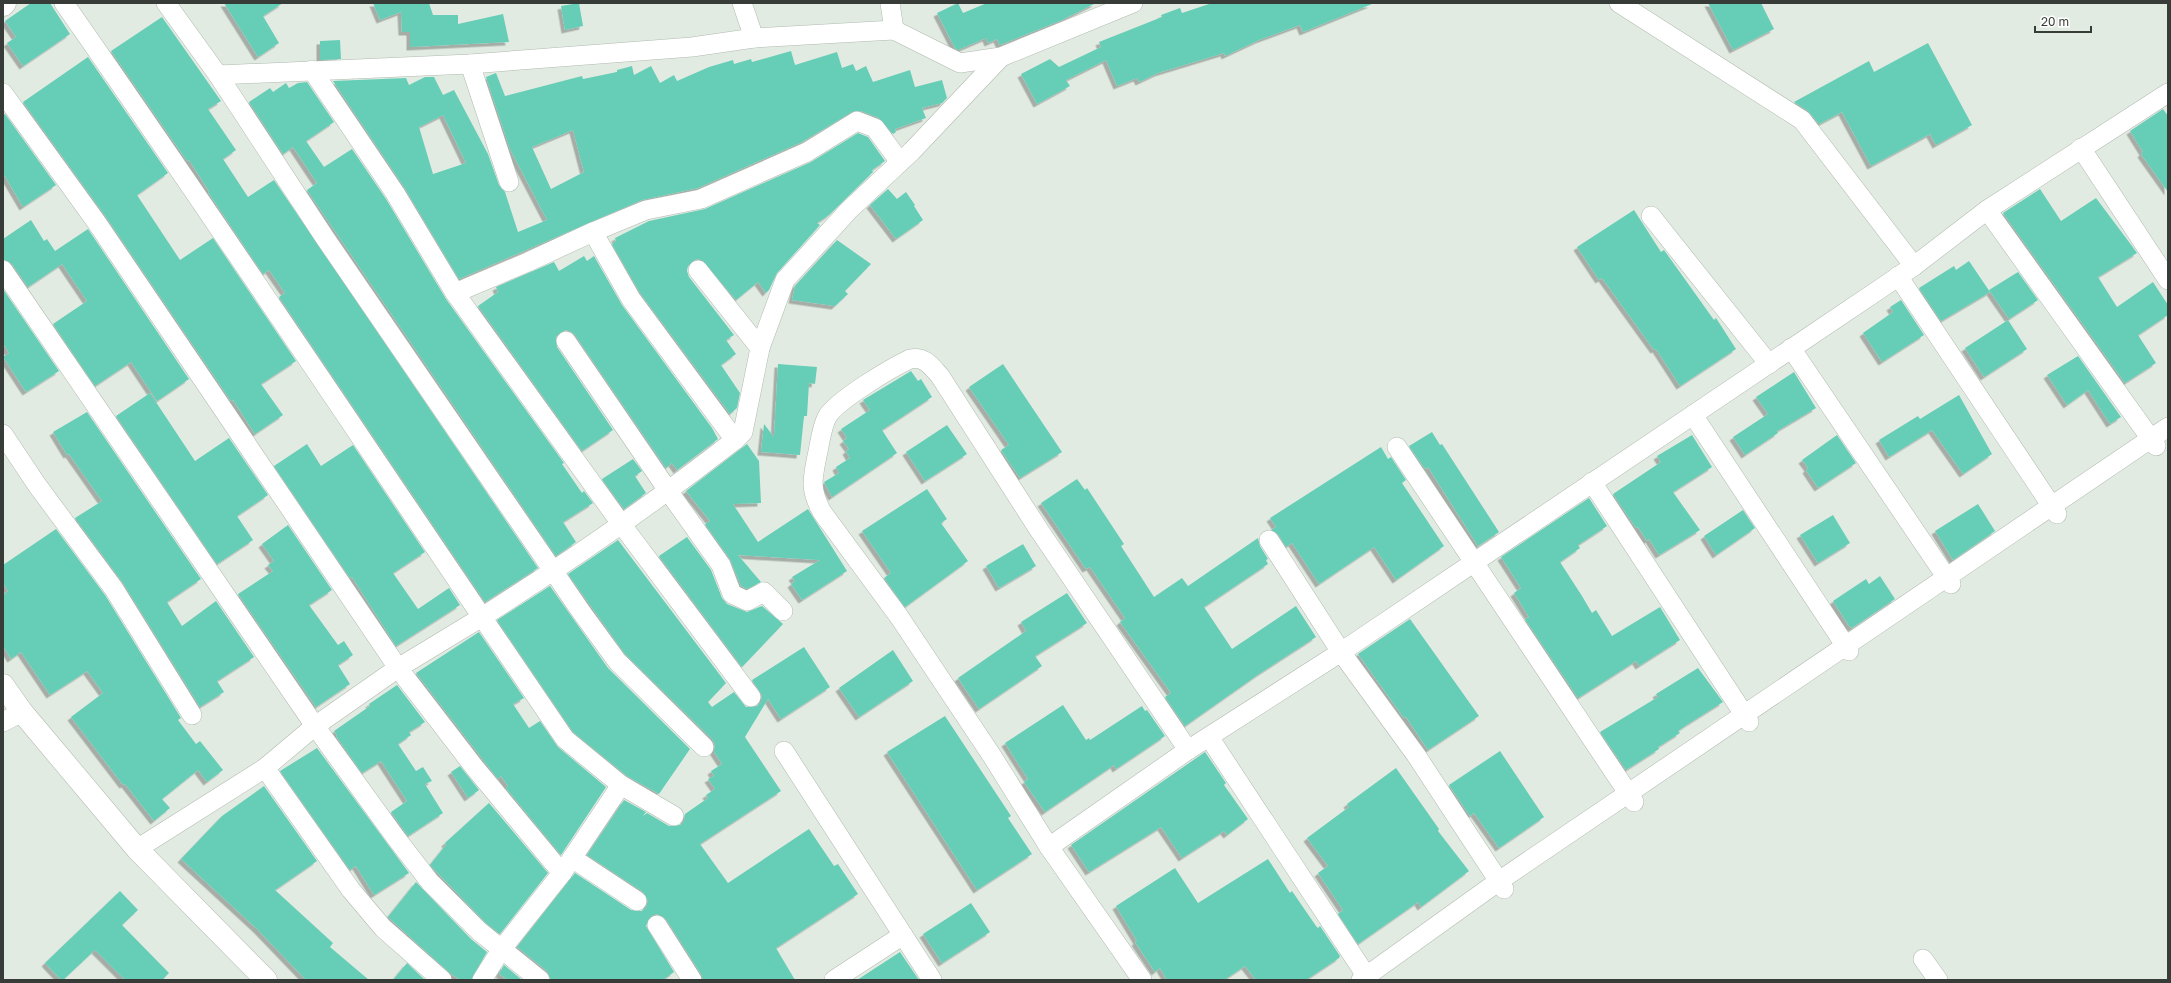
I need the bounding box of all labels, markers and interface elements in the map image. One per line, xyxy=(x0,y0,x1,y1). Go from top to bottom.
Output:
scale bar xyxy=(2035,8,2091,34)
text: 20 m xyxy=(2041,14,2069,29)

